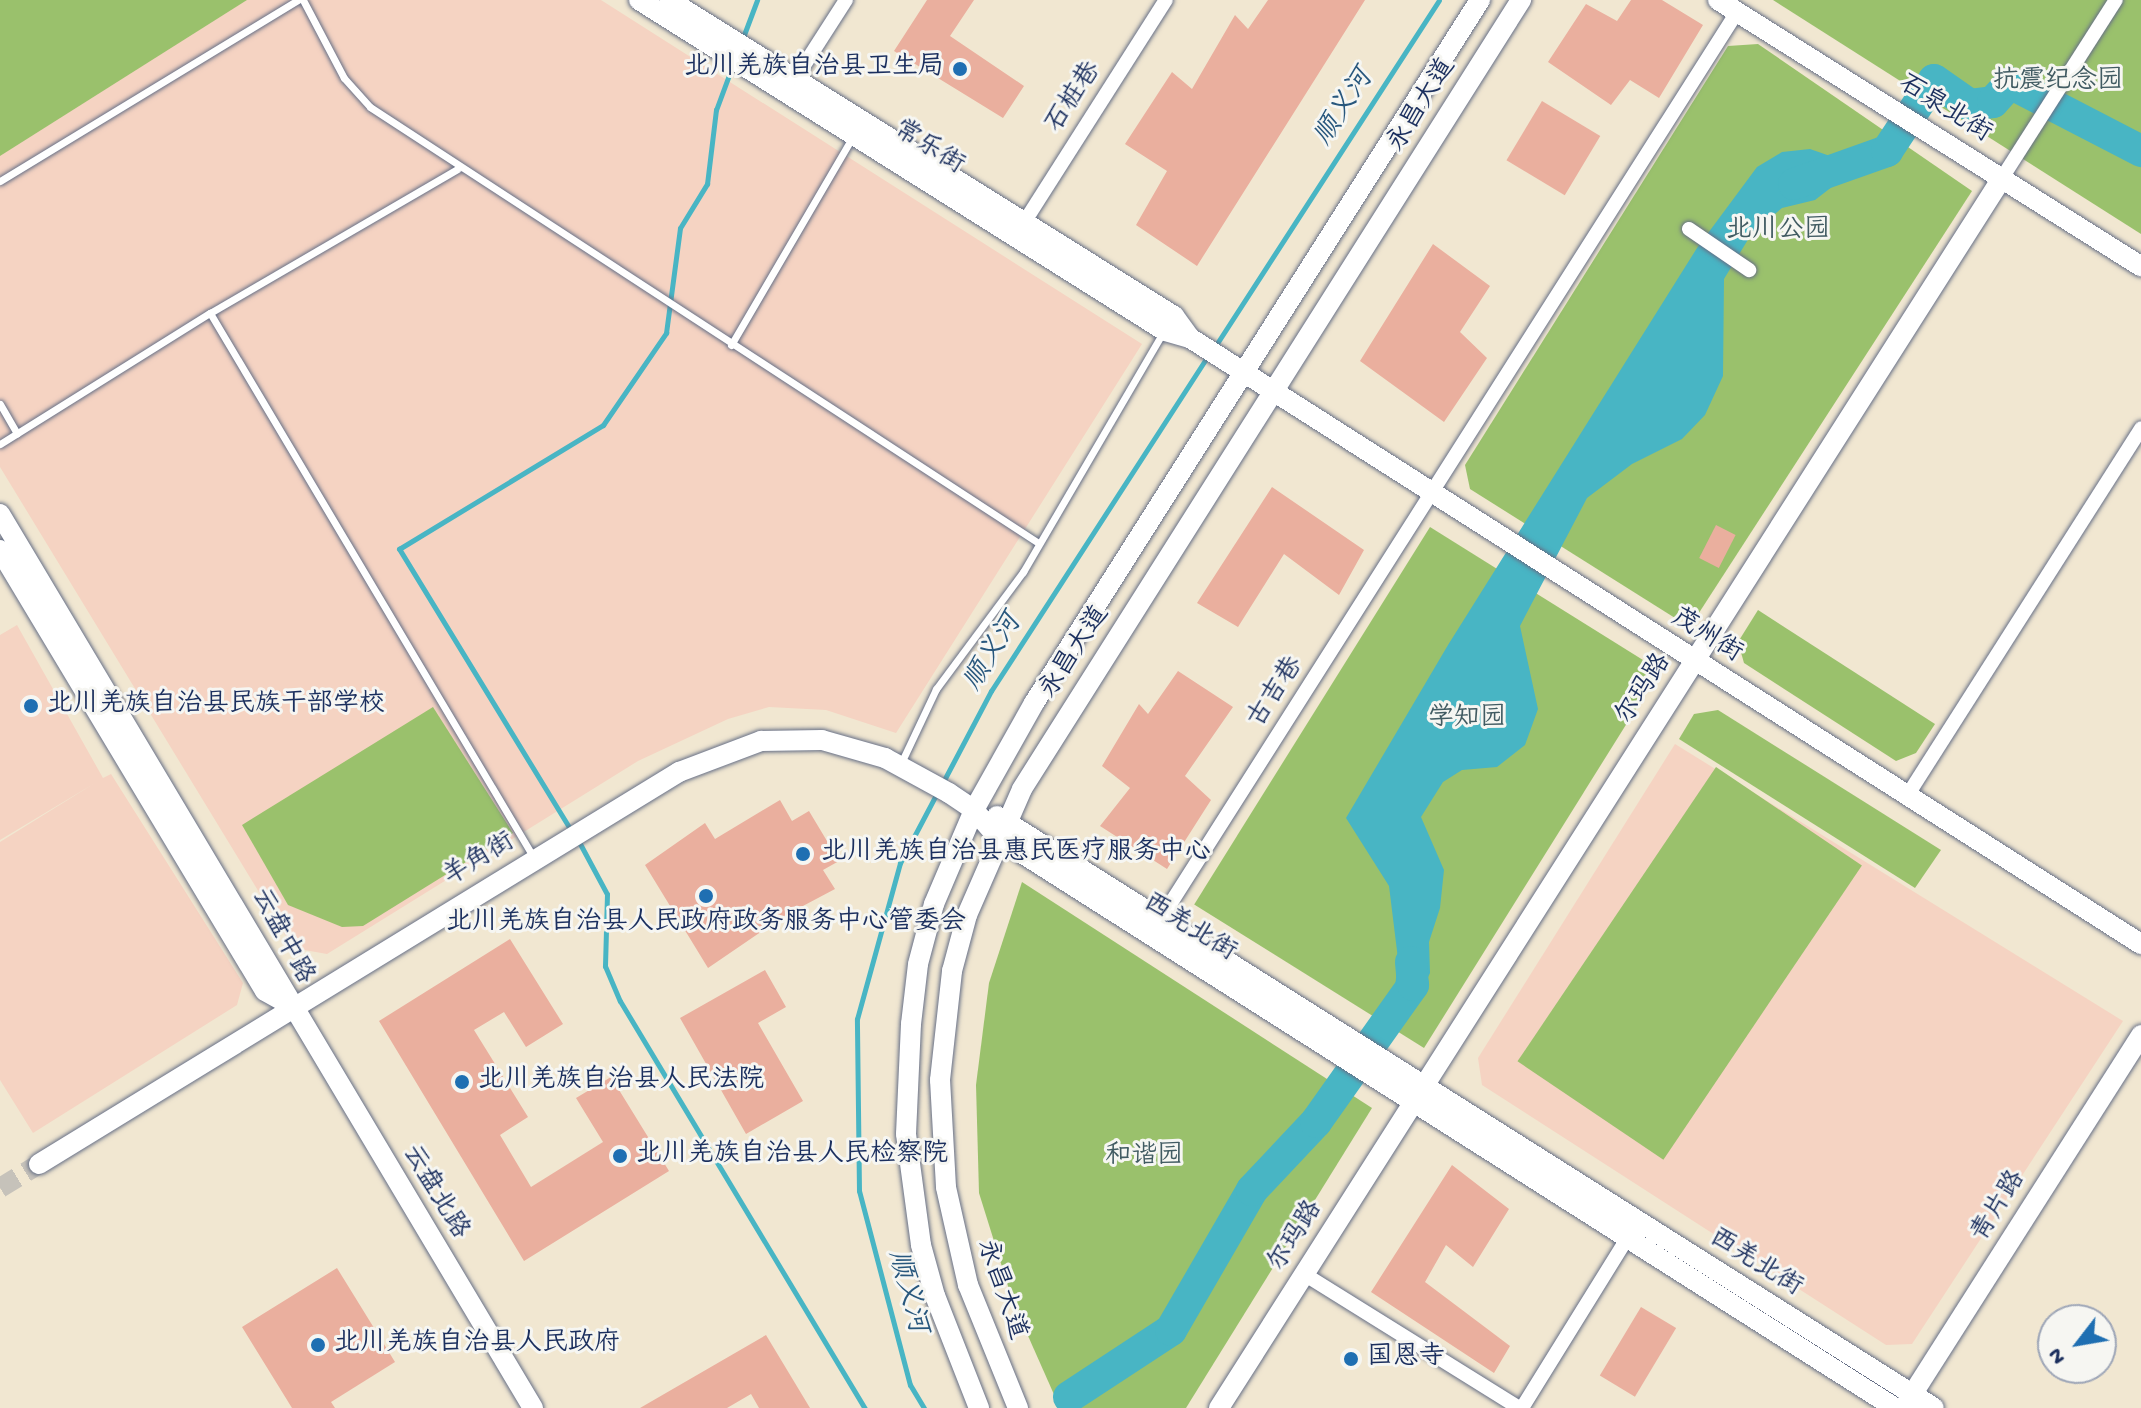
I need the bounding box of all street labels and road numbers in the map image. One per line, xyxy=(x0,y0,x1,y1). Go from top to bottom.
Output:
street label: 永昌大道 xyxy=(1382,54,1464,158)
street label: 石桩巷 xyxy=(1041,57,1109,139)
street label: 石泉北街 xyxy=(1892,69,1996,151)
street label: 常乐街 xyxy=(887,115,969,183)
street label: 永昌大道 xyxy=(1035,601,1117,705)
street label: 茂州街 xyxy=(1665,603,1747,671)
street label: 尔玛路 xyxy=(1611,649,1679,731)
street label: 古吉巷 xyxy=(1243,652,1311,734)
street label: 羊角街 xyxy=(439,828,521,894)
street label: 云盘中路 xyxy=(243,884,319,990)
street label: 西羌北街 xyxy=(1137,888,1241,970)
street label: 云盘北路 xyxy=(394,1140,474,1246)
street label: 青片路 xyxy=(1966,1166,2034,1248)
street label: 尔玛路 xyxy=(1263,1196,1331,1278)
street label: 西羌北街 xyxy=(1703,1223,1807,1305)
street label: 永昌大道 xyxy=(968,1236,1032,1344)

